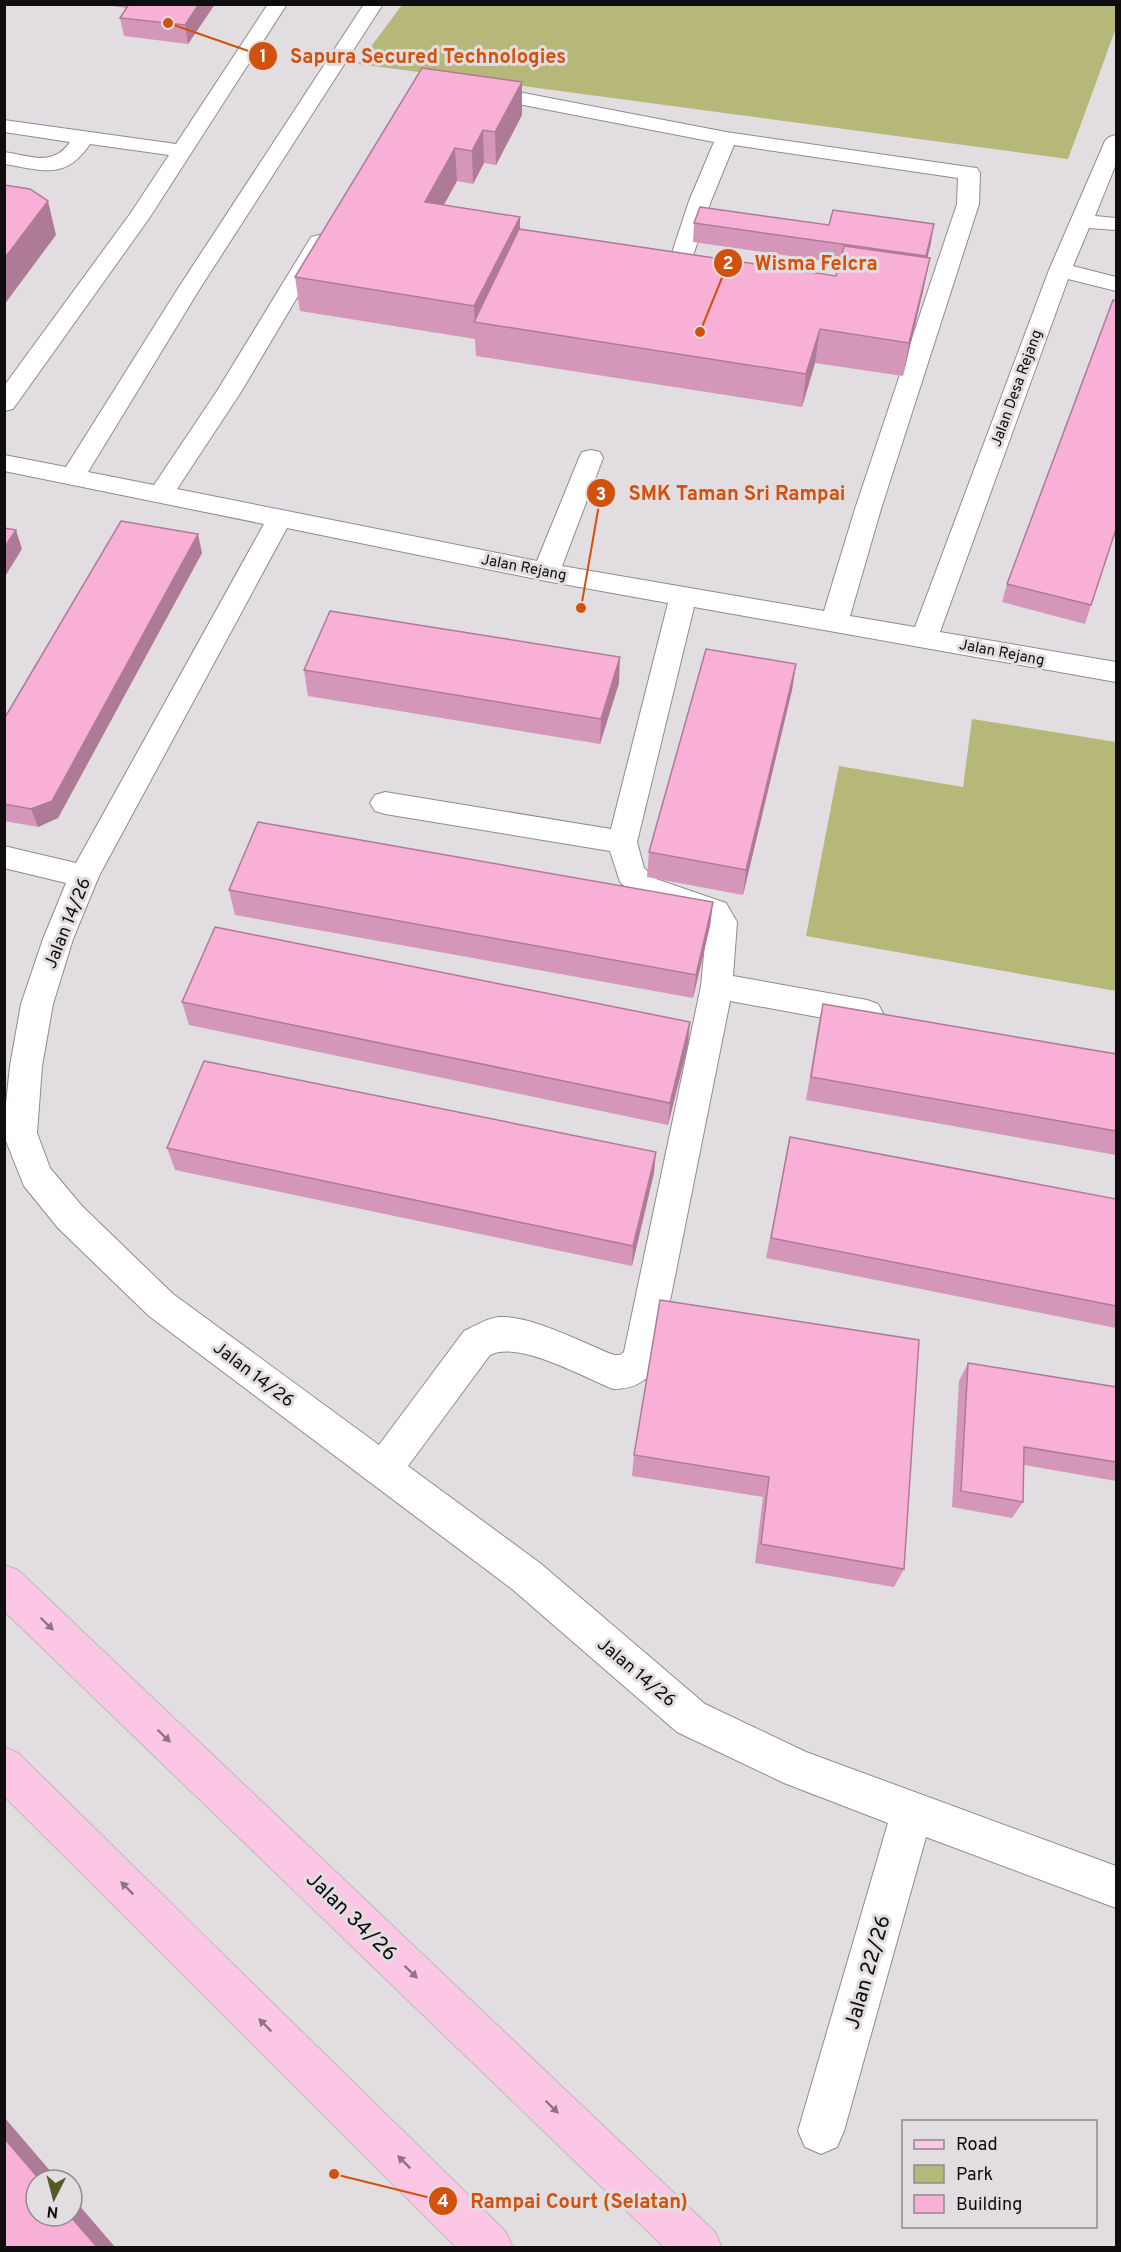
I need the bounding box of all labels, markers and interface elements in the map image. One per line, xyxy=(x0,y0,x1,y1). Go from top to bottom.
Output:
callout: Sapura Secured Technologies xyxy=(248,37,578,75)
text: Sapura Secured Technologies xyxy=(290,45,566,71)
text: 1 xyxy=(259,46,267,69)
callout: Wisma Felcra xyxy=(713,244,890,282)
text: Wisma Felcra xyxy=(754,252,878,278)
text: 2 xyxy=(722,253,734,276)
street label: Jalan Desa Rejang xyxy=(987,327,1047,450)
callout: SMK Taman Sri Rampai xyxy=(586,474,857,512)
text: SMK Taman Sri Rampai xyxy=(628,482,846,508)
text: 3 xyxy=(596,484,606,507)
street label: Jalan Rejang xyxy=(479,551,568,586)
street label: Jalan Rejang xyxy=(957,636,1046,671)
street label: Jalan 14/26 xyxy=(40,875,97,972)
street label: Jalan 14/26 xyxy=(208,1337,298,1413)
one-way arrow xyxy=(39,1617,54,1631)
street label: Jalan 14/26 xyxy=(592,1633,680,1713)
one-way arrow xyxy=(156,1729,171,1743)
street label: Jalan 34/26 xyxy=(299,1867,403,1968)
one-way arrow xyxy=(120,1881,134,1895)
street label: Jalan 22/26 xyxy=(839,1912,898,2033)
one-way arrow xyxy=(404,1965,418,1979)
one-way arrow xyxy=(259,2018,273,2032)
one-way arrow xyxy=(544,2100,559,2113)
legend xyxy=(902,2120,1097,2228)
text: Road xyxy=(956,2134,998,2157)
one-way arrow xyxy=(396,2155,411,2169)
text: Park xyxy=(956,2164,993,2187)
north arrow xyxy=(24,2168,84,2228)
callout: Rampai Court (Selatan) xyxy=(428,2182,699,2220)
text: Rampai Court (Selatan) xyxy=(470,2190,688,2216)
text: 4 xyxy=(437,2191,449,2214)
text: Building xyxy=(956,2194,1022,2217)
text: N xyxy=(46,2200,59,2221)

